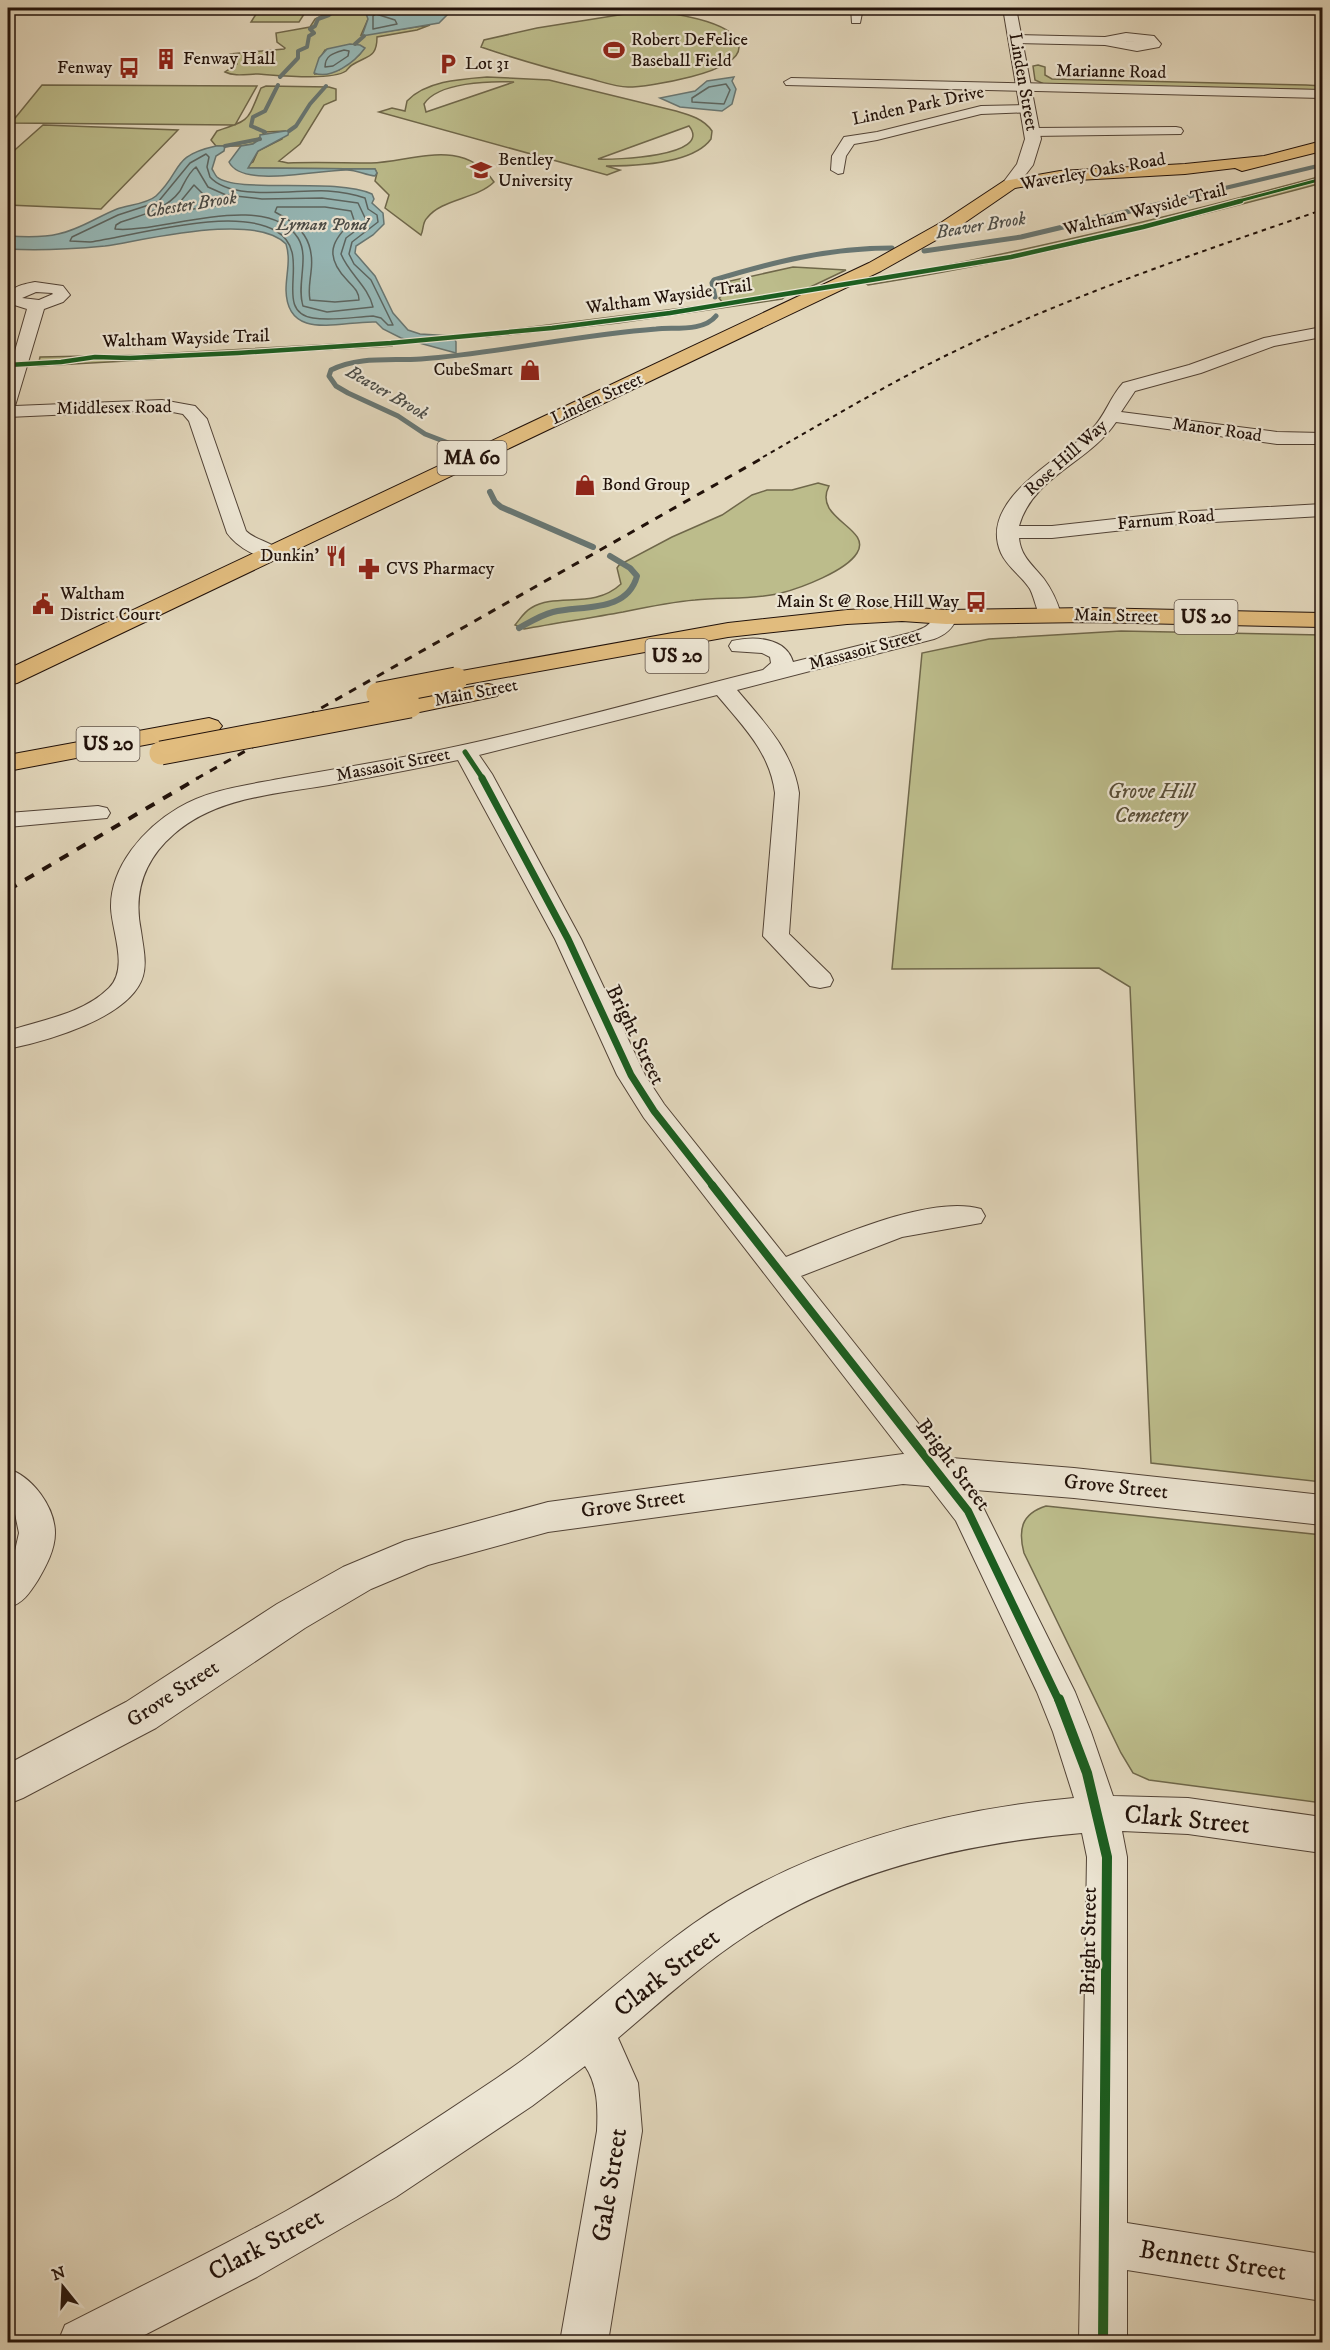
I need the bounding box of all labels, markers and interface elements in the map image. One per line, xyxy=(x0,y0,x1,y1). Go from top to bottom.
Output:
place label: Robert DeFelice Baseball Field xyxy=(631,29,748,72)
street label: Linden Street xyxy=(1004,31,1042,133)
sports icon: Robert DeFelice Baseball Field xyxy=(602,38,626,62)
building icon: Fenway Hall xyxy=(154,47,178,71)
place label: Fenway Hall xyxy=(183,48,276,70)
parking icon: Lot 31 xyxy=(436,52,460,76)
place label: Lot 31 xyxy=(465,53,510,75)
bus stop icon: Fenway xyxy=(117,56,141,80)
place label: Fenway xyxy=(57,57,112,79)
street label: Marianne Road xyxy=(1056,60,1166,84)
street label: Linden Park Drive xyxy=(850,81,986,131)
street label: Waverley Oaks Road xyxy=(1018,148,1167,196)
place label: Bentley University xyxy=(498,149,573,192)
school or university icon: Bentley University xyxy=(469,158,493,182)
street label: Waltham Wayside Trail xyxy=(1060,179,1229,241)
water label: Chester Brook xyxy=(144,187,239,223)
water label: Beaver Brook xyxy=(934,208,1028,244)
water label: Lyman Pond xyxy=(275,214,370,236)
street label: Waltham Wayside Trail xyxy=(584,274,754,320)
street label: Waltham Wayside Trail xyxy=(101,325,271,353)
shop icon: CubeSmart xyxy=(518,358,542,382)
place label: CubeSmart xyxy=(433,359,513,381)
water label: Beaver Brook xyxy=(341,360,432,425)
street label: Linden Street xyxy=(547,368,647,430)
street label: Middlesex Road xyxy=(56,396,172,420)
street label: Manor Road xyxy=(1171,413,1263,447)
street label: Rose Hill Way xyxy=(1020,415,1112,501)
road number: MA 60 xyxy=(438,441,506,475)
shop icon: Bond Group xyxy=(573,473,597,497)
place label: Bond Group xyxy=(602,474,690,496)
street label: Farnum Road xyxy=(1116,505,1216,535)
restaurant icon: Dunkin' xyxy=(324,544,348,568)
place label: Dunkin' xyxy=(260,545,319,567)
pharmacy icon: CVS Pharmacy xyxy=(357,557,381,581)
place label: CVS Pharmacy xyxy=(386,558,495,580)
place label: Waltham District Court xyxy=(59,583,161,626)
bus stop icon: Main St @ Rose Hill Way xyxy=(964,590,988,614)
place label: Main St @ Rose Hill Way xyxy=(777,591,959,613)
public building icon: Waltham District Court xyxy=(31,592,55,616)
road number: US 20 xyxy=(1174,600,1238,634)
street label: Main Street xyxy=(1074,604,1159,628)
street label: Massasoit Street xyxy=(806,624,924,676)
road number: US 20 xyxy=(646,639,708,673)
street label: Main Street xyxy=(432,674,520,712)
road number: US 20 xyxy=(76,727,140,761)
street label: Massasoit Street xyxy=(334,743,452,787)
park label: Grove Hill Cemetery xyxy=(1107,779,1197,829)
street label: Bright Street xyxy=(600,981,671,1090)
street label: Bright Street xyxy=(910,1414,996,1516)
street label: Grove Street xyxy=(1063,1469,1170,1505)
street label: Grove Street xyxy=(579,1484,687,1524)
street label: Grove Street xyxy=(122,1654,224,1733)
street label: Clark Street xyxy=(1123,1798,1251,1842)
street label: Bright Street xyxy=(1075,1886,1103,1995)
street label: Clark Street xyxy=(607,1921,727,2025)
street label: Gale Street xyxy=(585,2126,635,2244)
street label: Clark Street xyxy=(203,2201,329,2289)
street label: Bennett Street xyxy=(1137,2233,1289,2289)
north arrow xyxy=(33,2257,93,2317)
text: N xyxy=(49,2262,68,2285)

